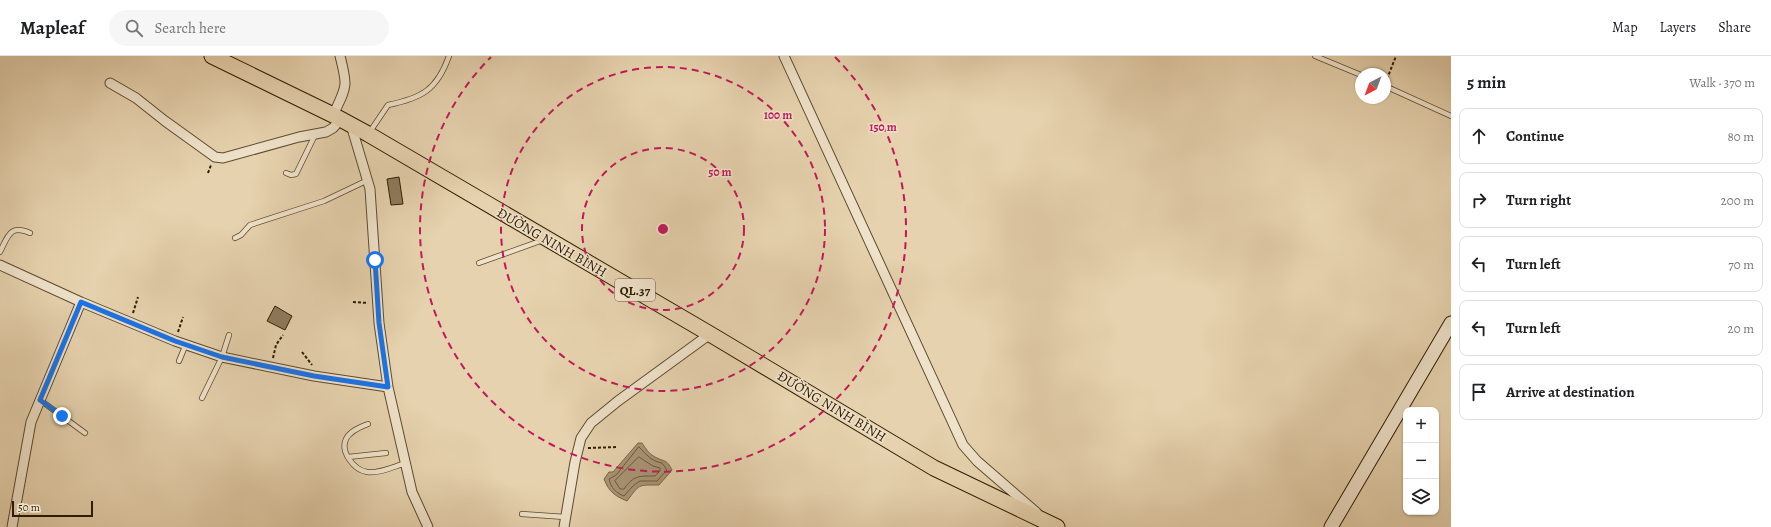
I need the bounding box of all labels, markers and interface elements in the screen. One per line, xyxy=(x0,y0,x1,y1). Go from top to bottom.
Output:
search box xyxy=(109,10,389,46)
text: Mapleaf xyxy=(20,15,85,41)
icon: search xyxy=(123,17,145,39)
text: Search here xyxy=(155,18,226,38)
text: Map xyxy=(1612,18,1638,37)
text: Layers xyxy=(1660,18,1696,37)
text: Share xyxy=(1718,18,1751,37)
north arrow xyxy=(1355,68,1391,104)
text: 5 min xyxy=(1467,71,1506,94)
text: Walk · 370 m xyxy=(1689,74,1755,91)
text: 100 m xyxy=(764,107,792,123)
text: 150 m xyxy=(869,119,897,135)
icon: ahead xyxy=(1468,125,1490,147)
text: Continue xyxy=(1506,126,1564,146)
text: 80 m xyxy=(1727,128,1754,145)
text: 50 m xyxy=(708,164,732,180)
icon: right xyxy=(1468,189,1490,211)
text: Turn right xyxy=(1506,190,1571,210)
text: 200 m xyxy=(1721,192,1754,209)
street label: ĐƯỜNG NINH BÌNH xyxy=(493,203,610,282)
centre of rings xyxy=(656,222,670,236)
route start xyxy=(366,251,384,269)
icon: left xyxy=(1468,253,1490,275)
text: Turn left xyxy=(1506,254,1561,274)
text: 70 m xyxy=(1728,256,1754,273)
road number: QL.37 xyxy=(615,279,655,301)
icon: left xyxy=(1468,317,1490,339)
text: Turn left xyxy=(1506,318,1561,338)
text: 20 m xyxy=(1728,320,1754,337)
street label: ĐƯỜNG NINH BÌNH xyxy=(774,366,890,447)
icon: arrive xyxy=(1468,381,1490,403)
text: Arrive at destination xyxy=(1506,382,1635,402)
route end xyxy=(53,407,71,425)
map controls xyxy=(1403,407,1439,515)
button: + xyxy=(1403,407,1439,443)
button: − xyxy=(1403,443,1439,479)
button: layers xyxy=(1403,479,1439,515)
scale bar xyxy=(12,499,93,518)
text: 50 m xyxy=(18,500,40,515)

